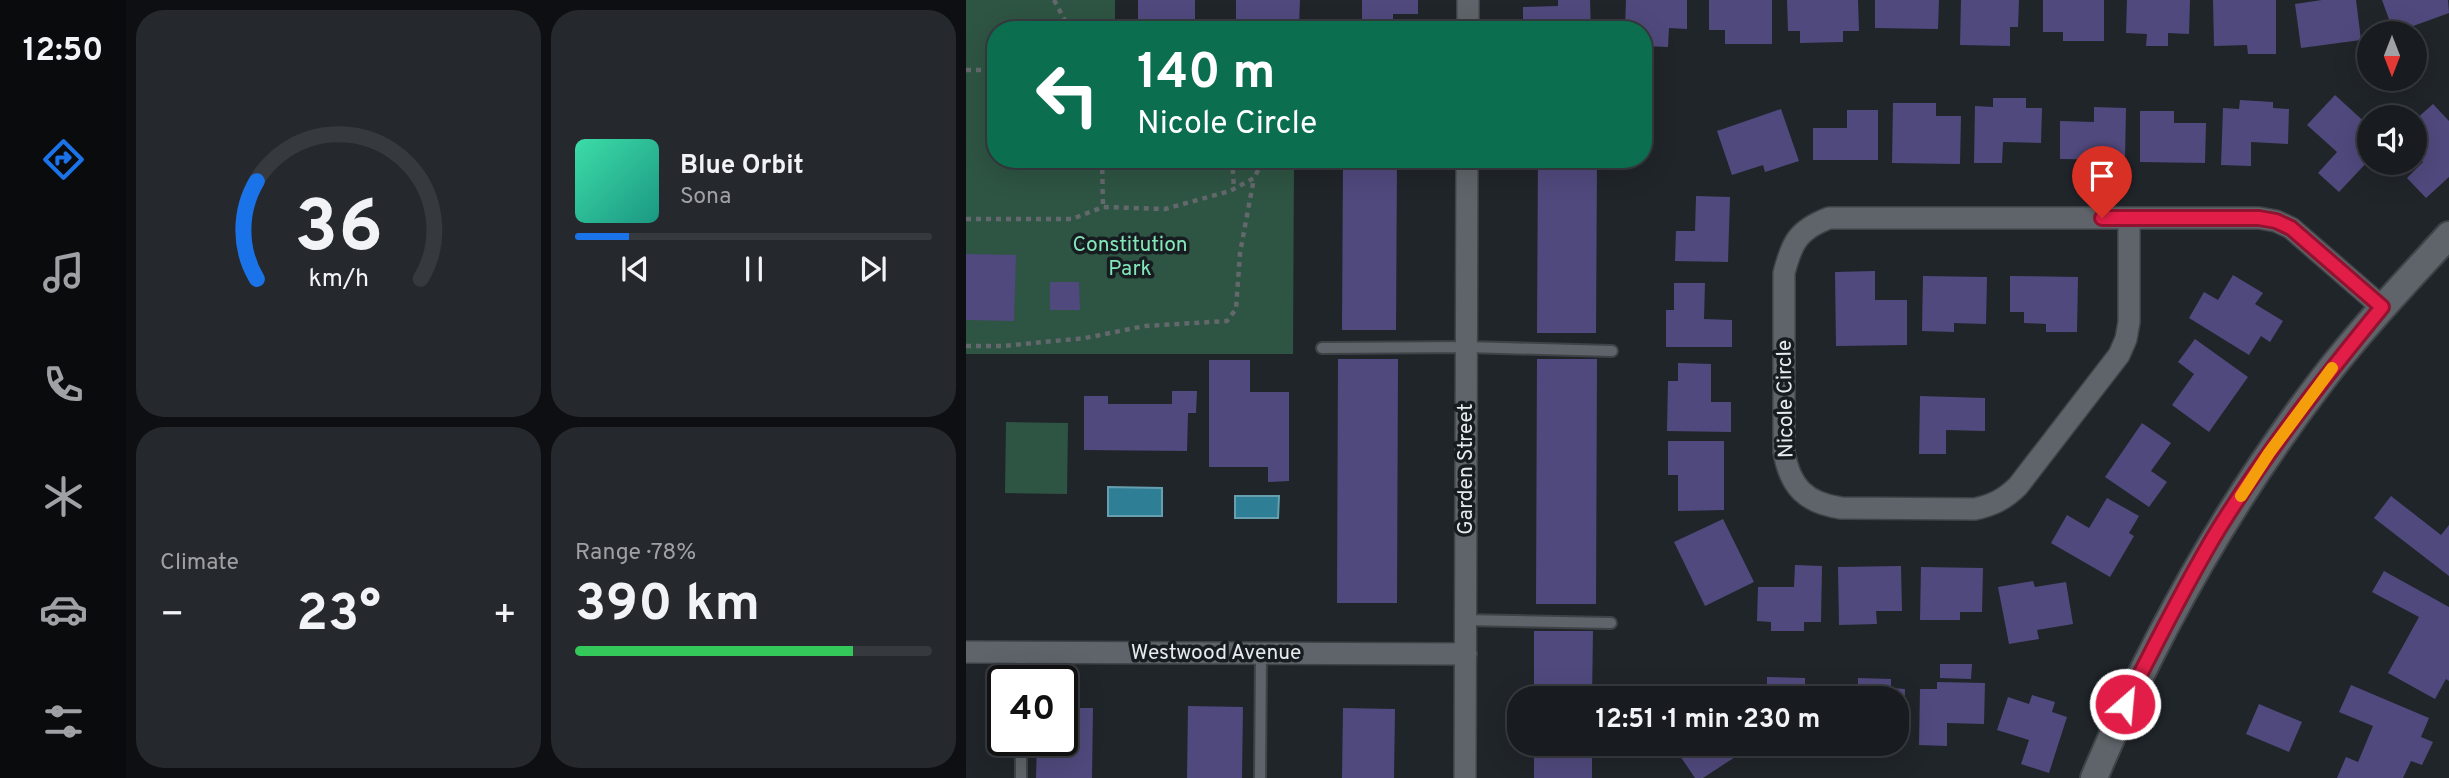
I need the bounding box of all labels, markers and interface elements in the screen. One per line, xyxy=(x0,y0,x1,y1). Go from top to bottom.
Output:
north arrow xyxy=(2357,21,2427,91)
map controls xyxy=(2357,21,2427,175)
text: 12:50 xyxy=(23,32,103,72)
text: 140 m xyxy=(1137,44,1276,106)
icon: left xyxy=(1022,49,1113,140)
text: Nicole Circle xyxy=(1137,105,1317,145)
button: sound xyxy=(2357,105,2427,175)
icon: directions xyxy=(39,135,88,184)
pin xyxy=(2072,146,2132,218)
text: Blue Orbit xyxy=(680,150,804,183)
icon: arrive xyxy=(2083,157,2121,195)
text: Sona xyxy=(680,183,731,212)
text: 36 xyxy=(294,186,383,278)
park label: Constitution Park xyxy=(1072,232,1188,283)
icon: music xyxy=(39,248,88,297)
icon: previous xyxy=(616,250,654,288)
icon: pause xyxy=(735,250,773,288)
icon: next xyxy=(854,250,892,288)
text: km/h xyxy=(308,264,369,296)
street label: Nicole Circle xyxy=(1771,340,1801,458)
icon: phone xyxy=(39,360,88,409)
street label: Garden Street xyxy=(1453,403,1480,535)
icon: climate xyxy=(39,472,88,521)
text: Range · 78% xyxy=(575,539,696,568)
text: Climate xyxy=(160,549,239,578)
text: 390 km xyxy=(575,573,760,639)
text: 23° xyxy=(296,583,381,649)
icon: car xyxy=(39,585,88,634)
text: − xyxy=(160,592,185,641)
text: + xyxy=(492,592,517,641)
street label: Westwood Avenue xyxy=(1131,640,1301,667)
speed limit sign: 40 xyxy=(987,665,1078,756)
position arrow xyxy=(2088,667,2162,741)
icon: filters xyxy=(39,697,88,746)
text: 12:51 · 1 min · 230 m xyxy=(1596,704,1820,737)

